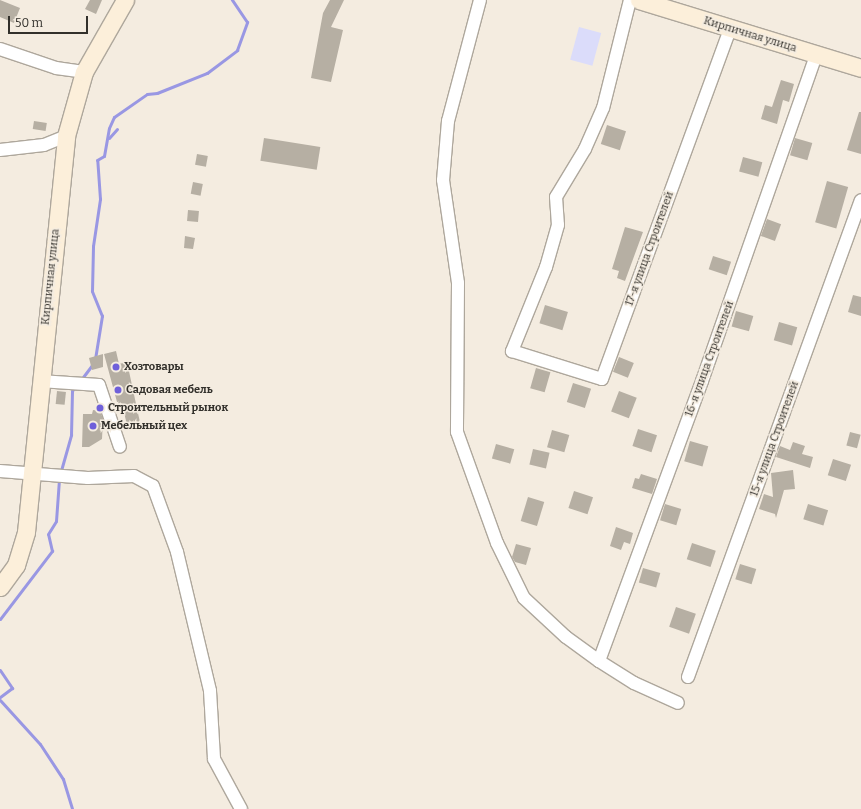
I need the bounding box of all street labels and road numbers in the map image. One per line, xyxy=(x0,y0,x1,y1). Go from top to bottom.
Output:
street label: Кирпичная улица xyxy=(702,15,798,55)
street label: 17-я улица Строителей xyxy=(623,190,677,308)
street label: Кирпичная улица xyxy=(39,228,63,326)
street label: 16-я улица Строителей xyxy=(683,299,737,419)
street label: 15-я улица Строителей xyxy=(748,380,802,498)

